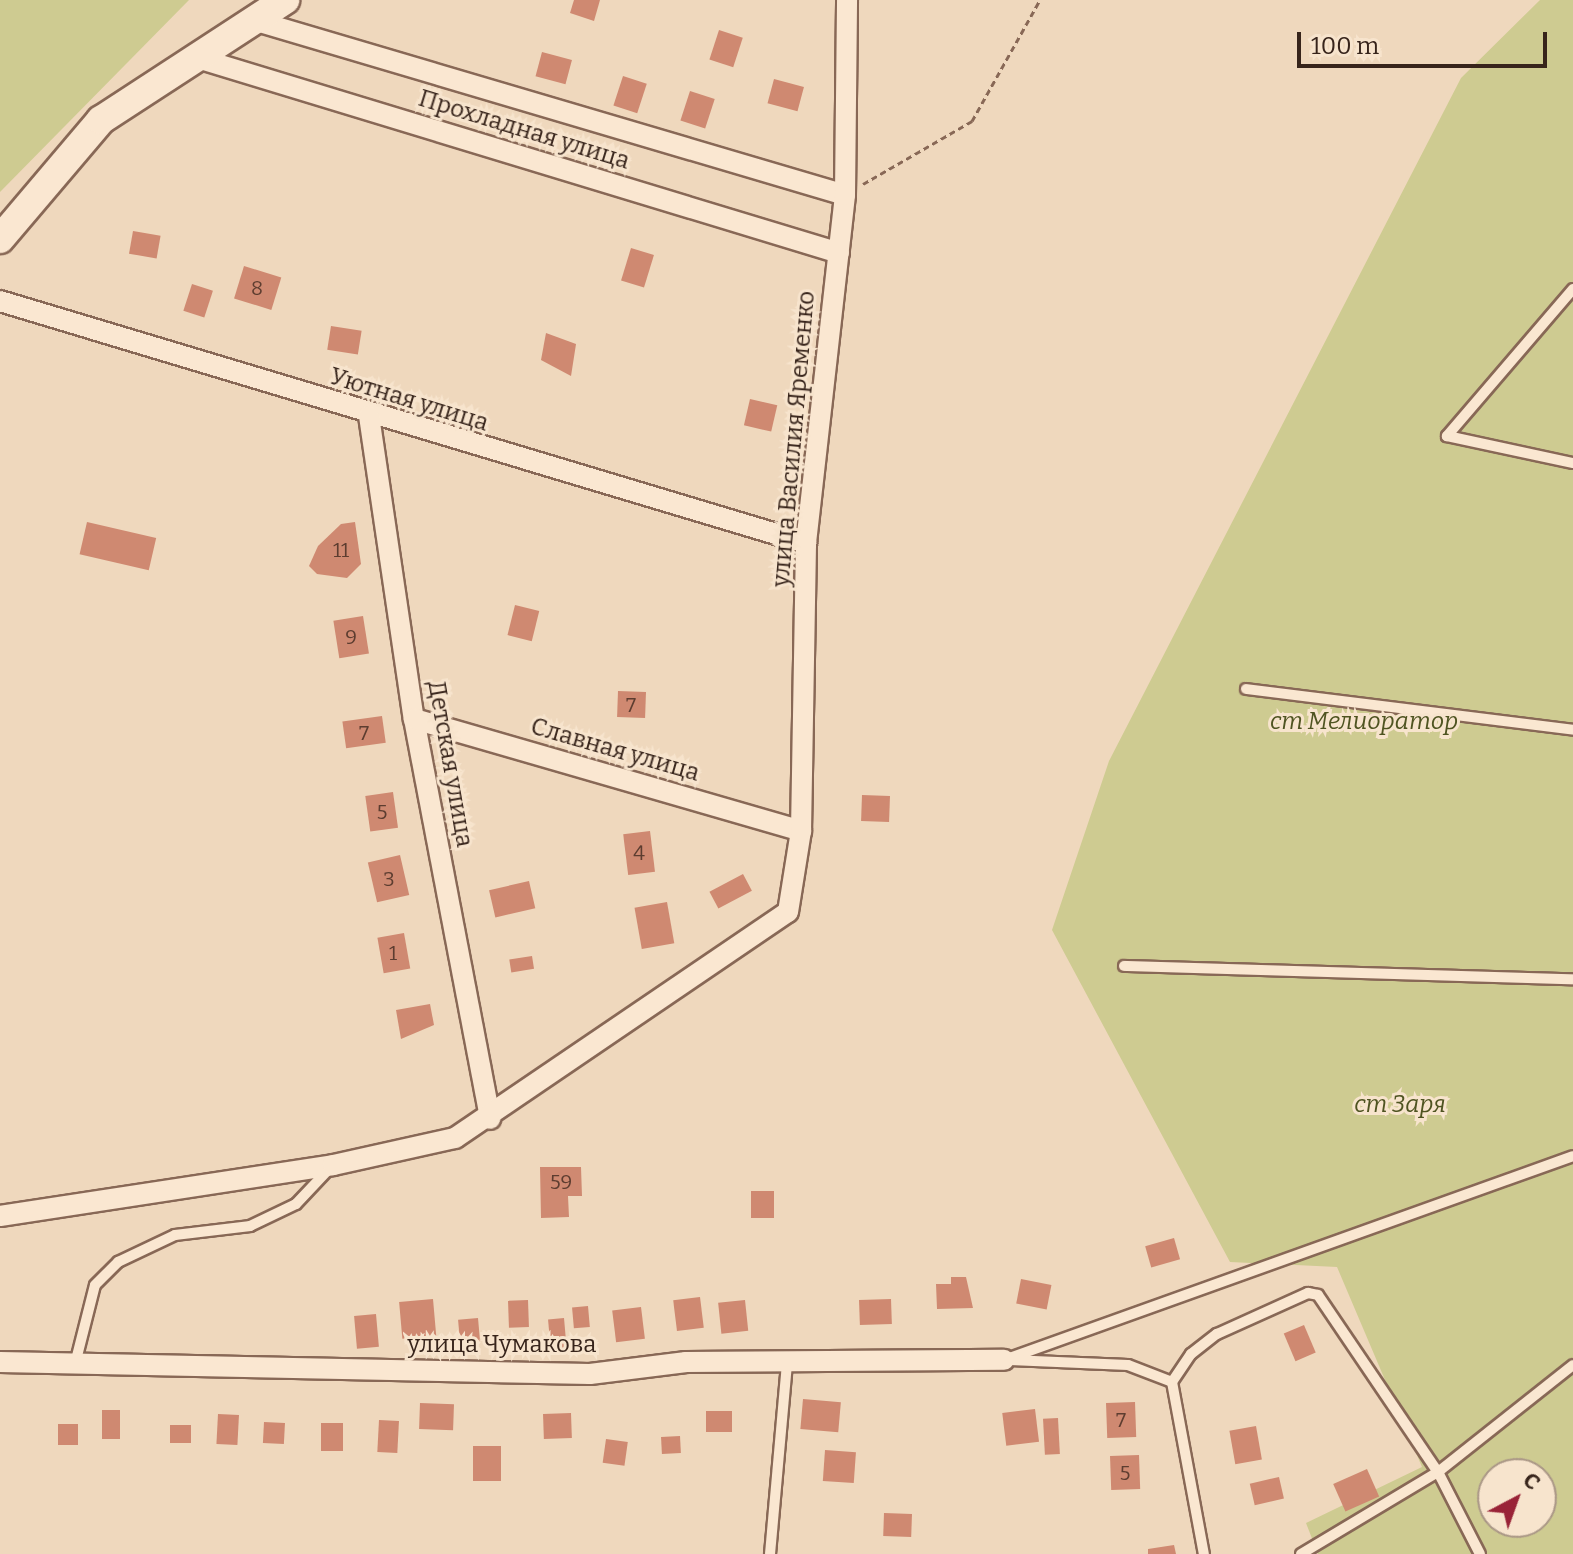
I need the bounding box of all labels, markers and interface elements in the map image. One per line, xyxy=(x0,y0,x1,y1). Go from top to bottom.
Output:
scale bar xyxy=(1301,16,1551,66)
text: 100 m xyxy=(1311,32,1379,60)
street label: Прохладная улица xyxy=(415,84,633,176)
house number: 8 xyxy=(251,276,263,300)
street label: улица Василия Яременко xyxy=(767,290,821,588)
street label: Уютная улица xyxy=(326,362,492,438)
house number: 11 xyxy=(333,538,349,562)
house number: 9 xyxy=(345,625,357,649)
street label: Детская улица xyxy=(421,679,479,849)
house number: 7 xyxy=(626,693,636,717)
park label: ст Мелиоратор xyxy=(1270,708,1458,736)
street label: Славная улица xyxy=(527,712,703,788)
house number: 7 xyxy=(359,721,369,745)
house number: 5 xyxy=(377,800,387,824)
house number: 4 xyxy=(633,841,645,865)
house number: 3 xyxy=(383,867,395,891)
house number: 1 xyxy=(389,941,397,965)
park label: ст Заря xyxy=(1354,1091,1446,1119)
house number: 59 xyxy=(550,1170,572,1194)
street label: улица Чумакова xyxy=(408,1331,596,1359)
house number: 7 xyxy=(1116,1408,1126,1432)
north arrow xyxy=(1477,1458,1557,1538)
house number: 5 xyxy=(1120,1461,1130,1485)
text: С xyxy=(1518,1466,1546,1496)

